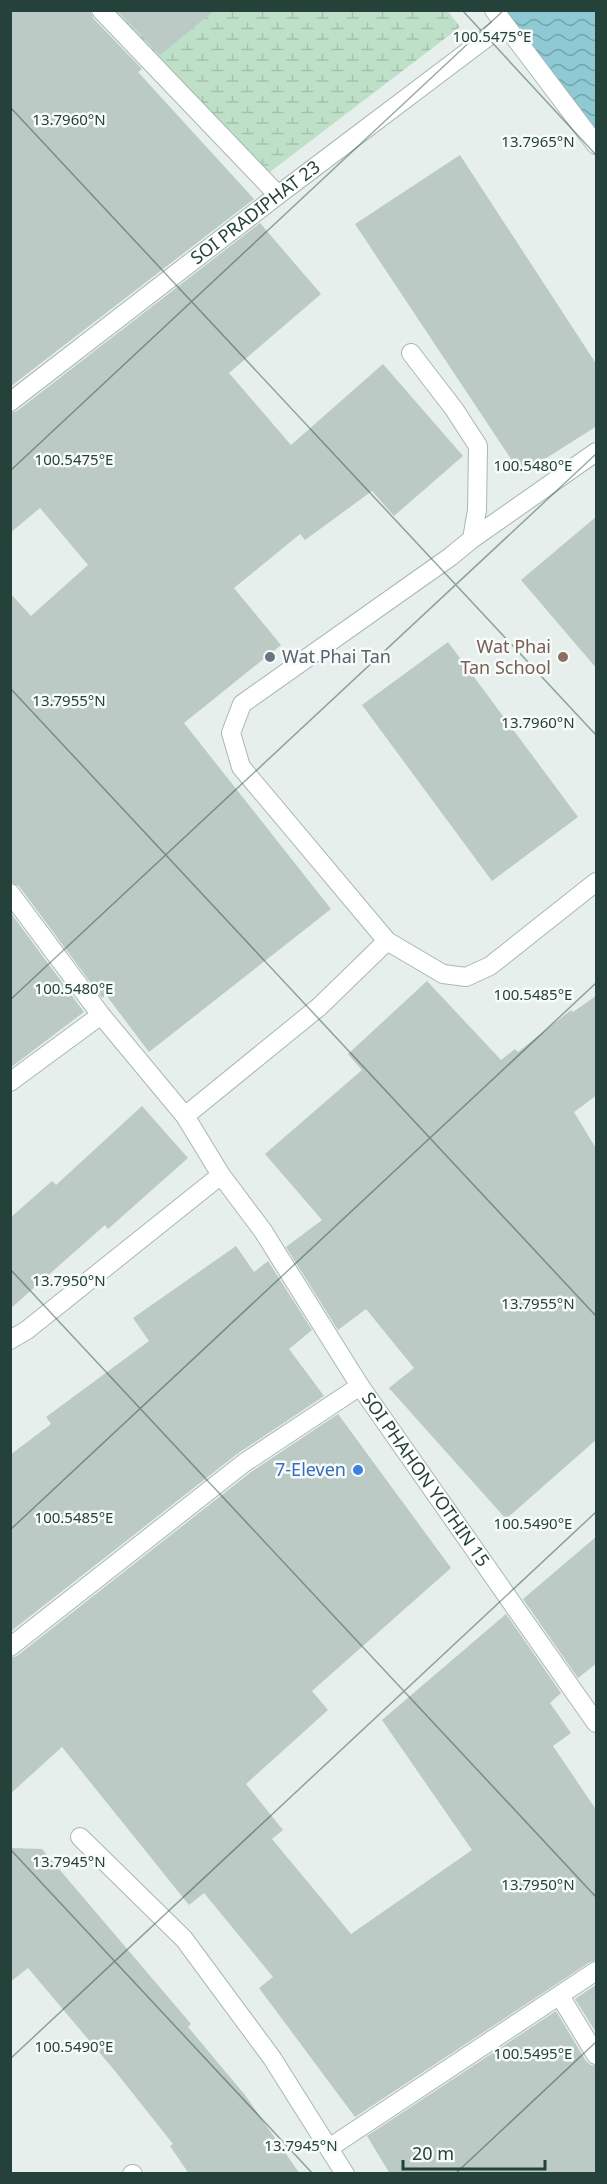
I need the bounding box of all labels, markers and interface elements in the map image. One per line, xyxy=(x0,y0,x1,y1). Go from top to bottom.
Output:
text: 100.5475°E xyxy=(453,26,531,46)
text: 13.7960°N xyxy=(32,109,106,129)
text: 13.7965°N xyxy=(501,131,575,151)
street label: SOI PRADIPHAT 23 xyxy=(185,154,325,269)
text: 100.5475°E xyxy=(35,449,113,469)
text: 100.5480°E xyxy=(494,455,572,475)
place label: Wat Phai Tan School xyxy=(460,634,551,679)
place label: Wat Phai Tan xyxy=(282,644,391,668)
marker: Wat Phai Tan xyxy=(263,650,277,664)
marker: Wat Phai Tan School xyxy=(556,650,570,664)
text: 13.7955°N xyxy=(32,690,106,710)
text: 13.7960°N xyxy=(501,712,575,732)
text: 100.5480°E xyxy=(35,978,113,998)
text: 100.5485°E xyxy=(494,984,572,1004)
text: 13.7950°N xyxy=(32,1270,106,1290)
text: 13.7955°N xyxy=(501,1293,575,1313)
street label: SOI PHAHON YOTHIN 15 xyxy=(357,1387,496,1571)
place label: 7-Eleven xyxy=(275,1457,346,1481)
marker: 7-Eleven xyxy=(351,1463,365,1477)
text: 100.5485°E xyxy=(35,1507,113,1527)
text: 100.5490°E xyxy=(494,1513,572,1533)
text: 13.7945°N xyxy=(32,1851,106,1871)
text: 13.7950°N xyxy=(501,1874,575,1894)
text: 100.5490°E xyxy=(35,2036,113,2056)
text: 100.5495°E xyxy=(494,2043,572,2063)
scale bar xyxy=(403,2133,546,2171)
text: 13.7945°N xyxy=(264,2135,338,2155)
text: 20 m xyxy=(412,2141,454,2165)

